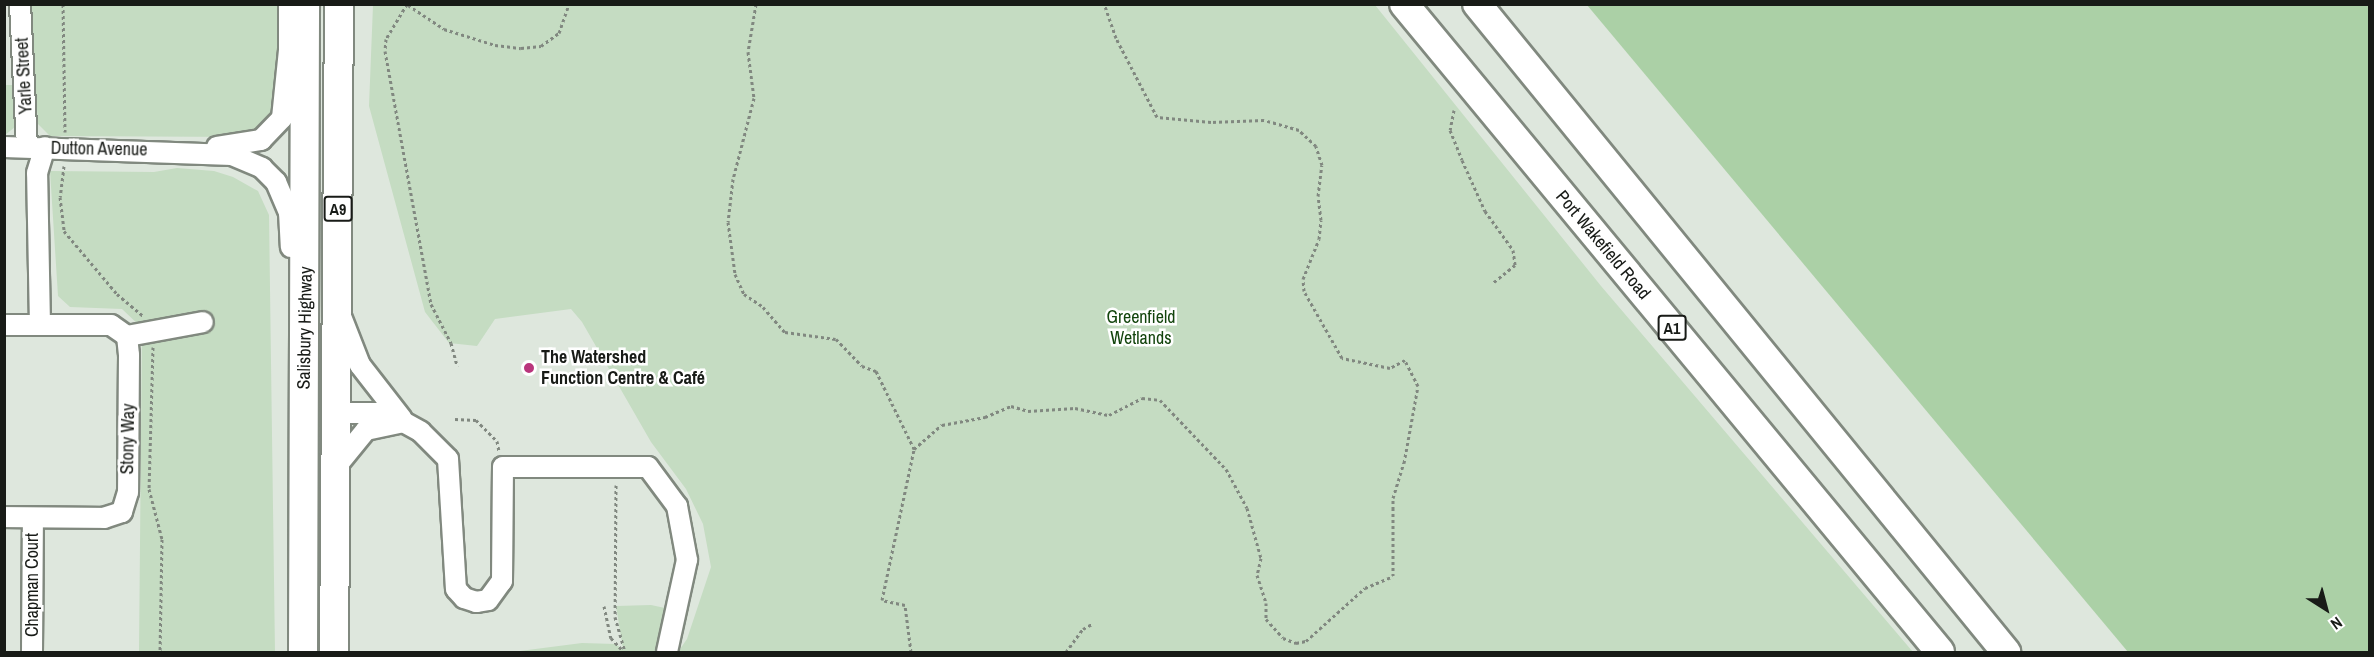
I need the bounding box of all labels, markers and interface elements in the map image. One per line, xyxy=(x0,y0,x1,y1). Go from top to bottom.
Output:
street label: Yarle Street xyxy=(11,37,37,115)
street label: Dutton Avenue xyxy=(50,137,148,161)
street label: Port Wakefield Road xyxy=(1551,186,1655,304)
road number: A9 xyxy=(323,196,353,222)
street label: Salisbury Highway xyxy=(293,266,317,390)
park label: Greenfield Wetlands xyxy=(1107,307,1175,350)
road number: A1 xyxy=(1657,315,1687,341)
place label: The Watershed Function Centre & Café xyxy=(541,347,705,389)
marker: The Watershed Function Centre & Café xyxy=(522,361,536,375)
street label: Stony Way xyxy=(117,403,139,475)
street label: Chapman Court xyxy=(21,533,43,637)
north arrow xyxy=(2296,579,2356,639)
text: N xyxy=(2326,612,2347,635)

